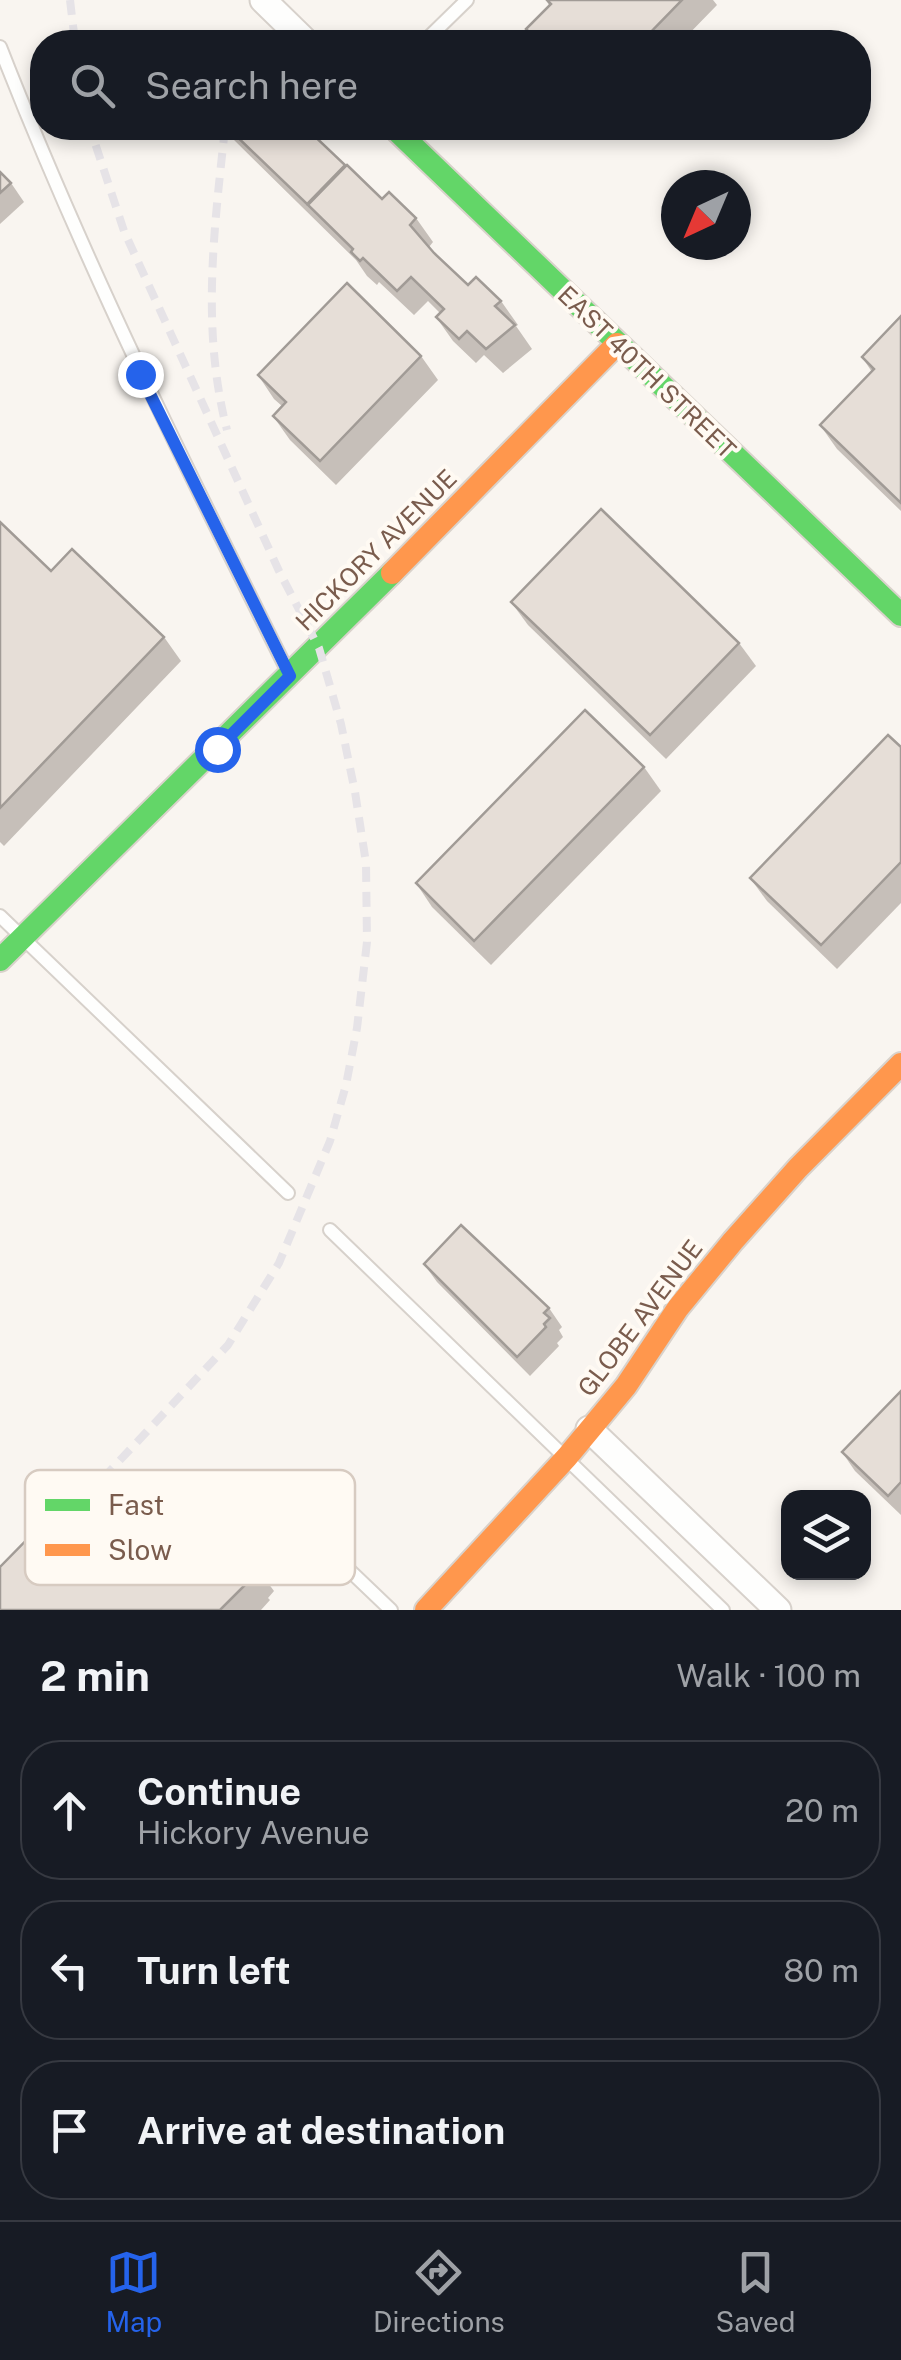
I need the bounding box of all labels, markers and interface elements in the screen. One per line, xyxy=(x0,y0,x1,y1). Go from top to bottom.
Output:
search box xyxy=(30,30,871,140)
icon: search xyxy=(65,58,120,113)
text: Search here xyxy=(145,63,358,108)
north arrow xyxy=(661,170,751,260)
street label: EAST 40TH STREET xyxy=(552,279,742,465)
route end xyxy=(118,352,164,398)
street label: HICKORY AVENUE xyxy=(289,463,463,637)
route start xyxy=(195,727,241,773)
street label: GLOBE AVENUE xyxy=(571,1234,709,1402)
legend xyxy=(25,1470,355,1585)
text: Fast xyxy=(108,1488,164,1521)
map controls xyxy=(781,1490,871,1580)
button: layers xyxy=(781,1490,871,1580)
text: Slow xyxy=(108,1533,172,1566)
text: 2 min xyxy=(40,1651,150,1700)
text: Walk · 100 m xyxy=(677,1657,861,1694)
text: Continue xyxy=(137,1769,301,1814)
icon: ahead xyxy=(42,1783,97,1838)
text: 20 m xyxy=(785,1792,859,1829)
text: Hickory Avenue xyxy=(137,1814,370,1851)
icon: left xyxy=(42,1943,97,1998)
text: Turn left xyxy=(137,1948,291,1993)
text: 80 m xyxy=(783,1952,859,1989)
icon: arrive xyxy=(42,2103,97,2158)
text: Arrive at destination xyxy=(137,2108,505,2153)
tab: Map xyxy=(105,2245,162,2338)
tab: Directions xyxy=(373,2245,505,2338)
tab: Saved xyxy=(715,2245,796,2338)

